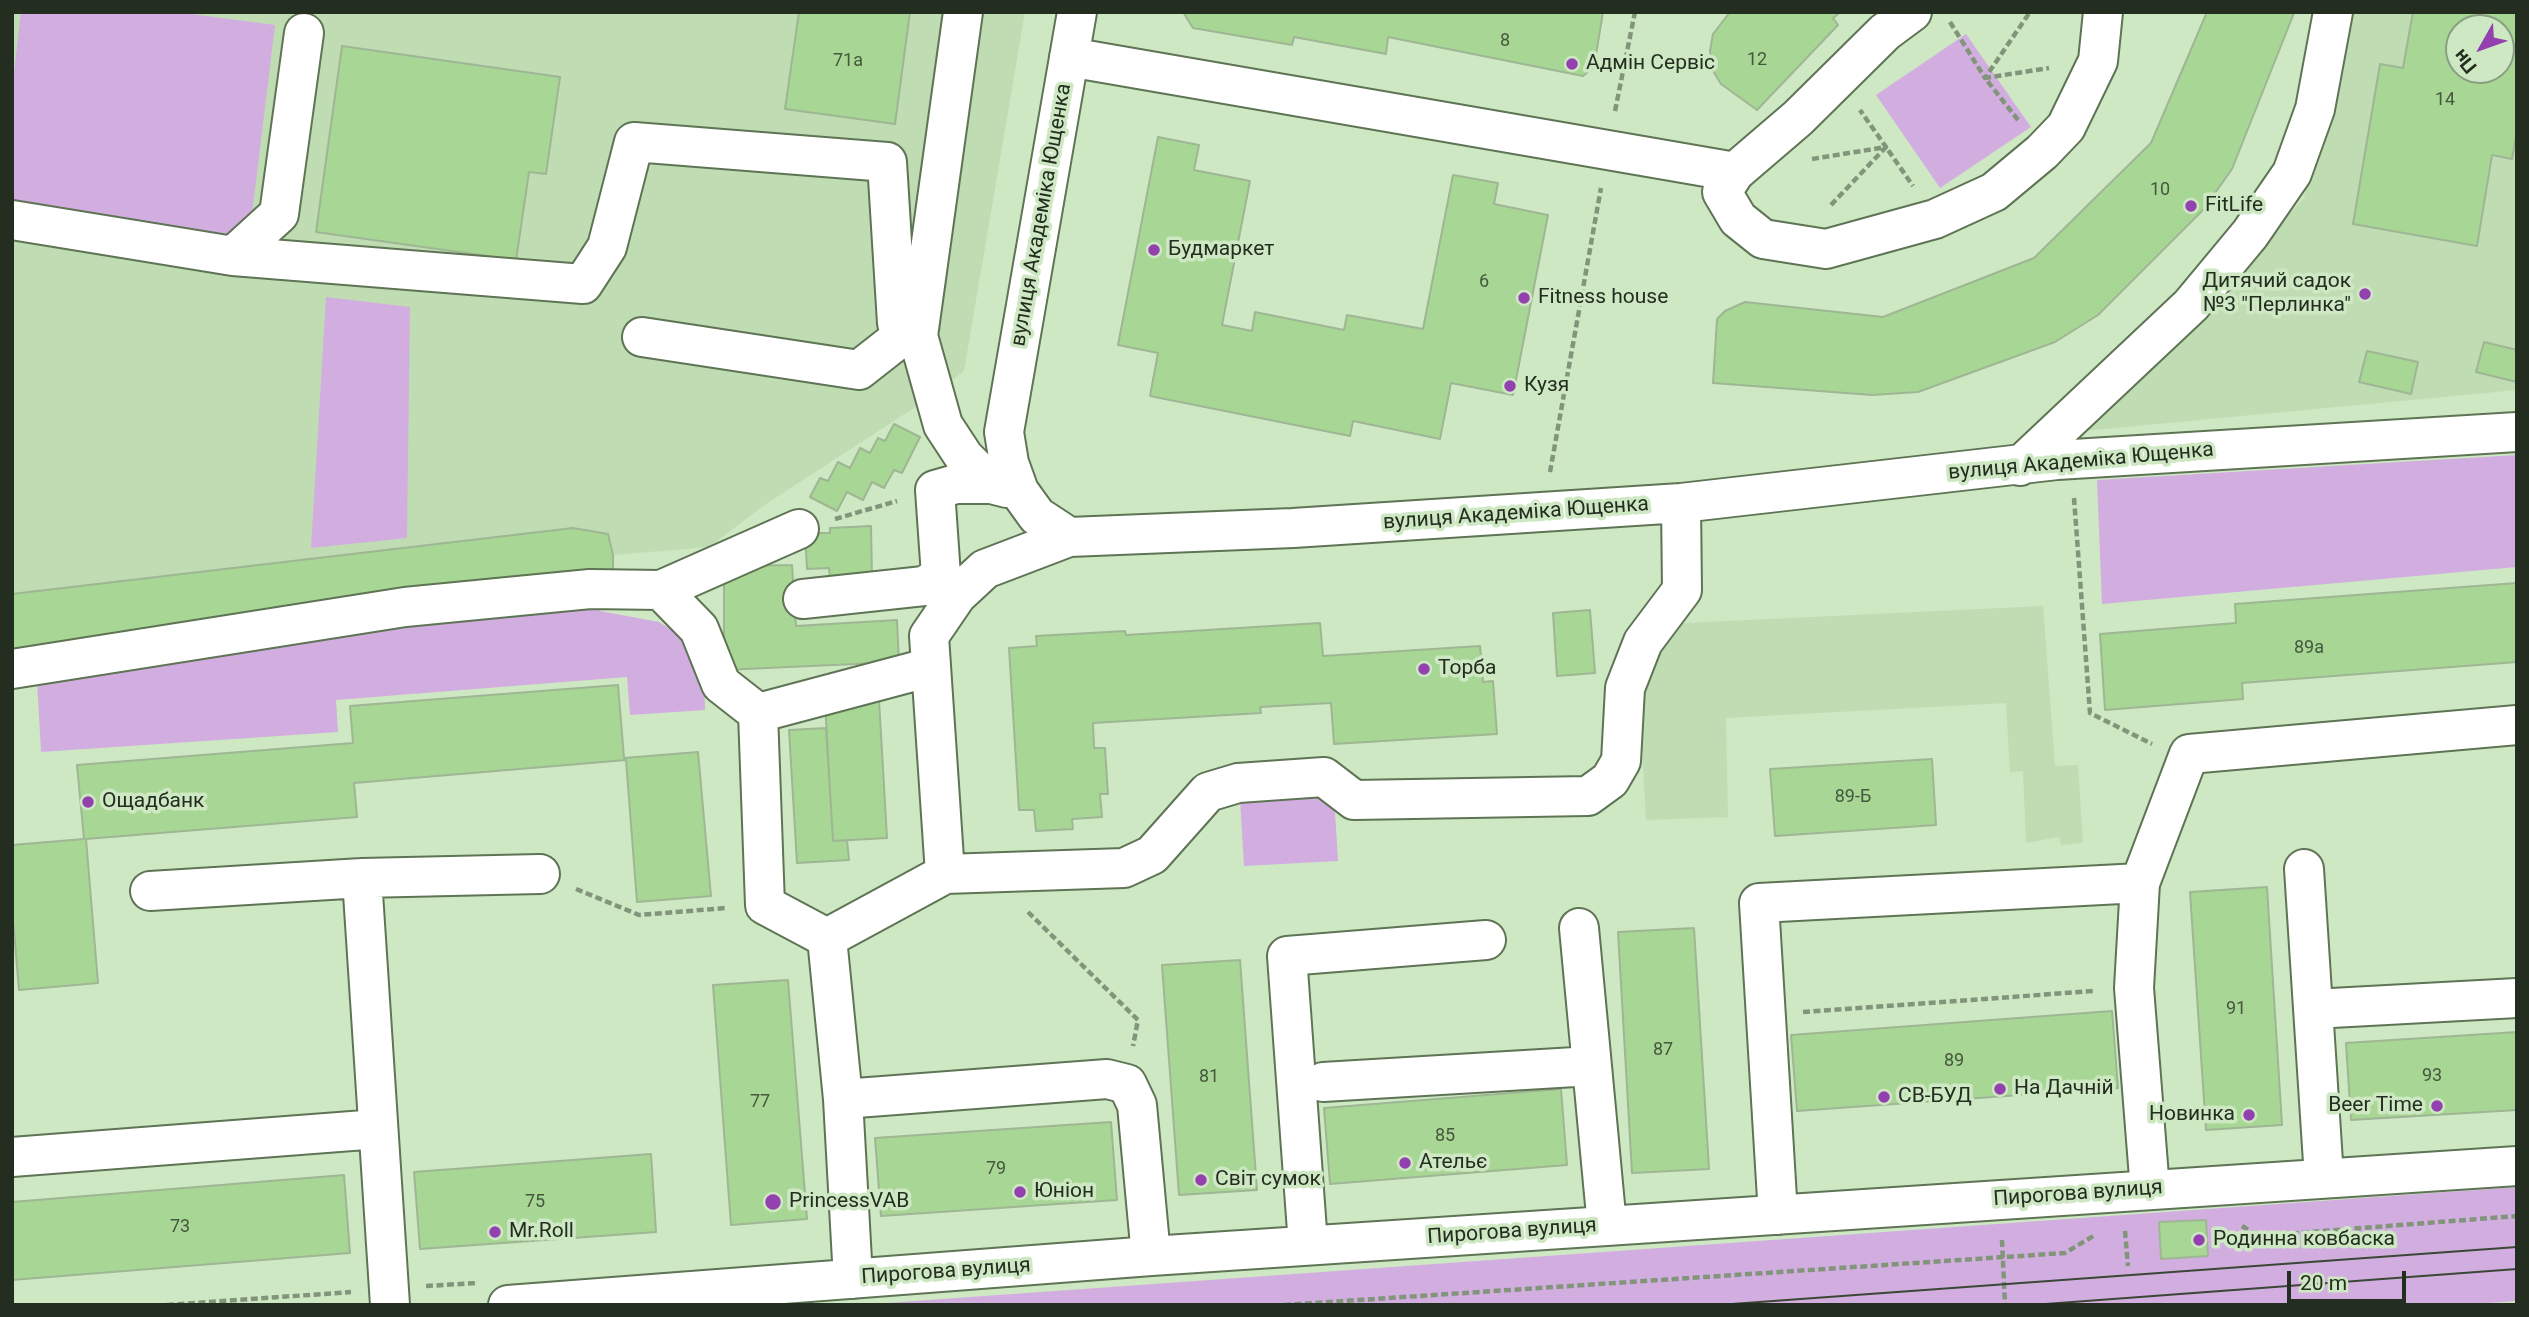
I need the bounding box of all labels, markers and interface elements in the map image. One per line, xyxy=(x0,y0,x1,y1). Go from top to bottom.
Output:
north arrow xyxy=(2445,14,2515,84)
house number: 8 xyxy=(1500,30,1510,52)
text: Пн xyxy=(2448,45,2482,78)
house number: 12 xyxy=(1747,49,1767,71)
house number: 71а xyxy=(833,50,863,72)
place label: Адмін Сервіс xyxy=(1586,51,1715,77)
marker: Адмін Сервіс xyxy=(1564,56,1580,72)
street label: вулиця Академіка Ющенка xyxy=(1006,82,1078,348)
house number: 14 xyxy=(2435,89,2455,111)
house number: 10 xyxy=(2150,179,2170,201)
place label: FitLife xyxy=(2205,193,2263,219)
marker: FitLife xyxy=(2183,198,2199,214)
place label: Будмаркет xyxy=(1168,237,1274,263)
marker: Будмаркет xyxy=(1146,242,1162,258)
place label: Дитячий садок №3 "Перлинка" xyxy=(2202,269,2351,319)
house number: 6 xyxy=(1479,271,1489,293)
place label: Fitness house xyxy=(1538,285,1668,311)
marker: Дитячий садок №3 "Перлинка" xyxy=(2357,286,2373,302)
marker: Fitness house xyxy=(1516,290,1532,306)
place label: Кузя xyxy=(1524,373,1569,399)
marker: Кузя xyxy=(1502,378,1518,394)
street label: вулиця Академіка Ющенка xyxy=(1947,438,2215,486)
street label: вулиця Академіка Ющенка xyxy=(1382,492,1650,536)
house number: 89а xyxy=(2294,637,2324,659)
place label: Торба xyxy=(1438,656,1496,682)
marker: Торба xyxy=(1416,661,1432,677)
house number: 89-Б xyxy=(1835,786,1871,808)
place label: Ощадбанк xyxy=(102,789,204,815)
marker: Ощадбанк xyxy=(80,794,96,810)
house number: 91 xyxy=(2226,998,2246,1020)
house number: 87 xyxy=(1653,1039,1673,1061)
house number: 89 xyxy=(1944,1050,1964,1072)
house number: 93 xyxy=(2422,1065,2442,1087)
house number: 81 xyxy=(1199,1066,1219,1088)
place label: На Дачній xyxy=(2014,1076,2114,1102)
marker: На Дачній xyxy=(1992,1081,2008,1097)
place label: СВ-БУД xyxy=(1898,1084,1972,1110)
marker: СВ-БУД xyxy=(1876,1089,1892,1105)
house number: 77 xyxy=(750,1091,770,1113)
place label: Beer Time xyxy=(2328,1093,2423,1119)
marker: Beer Time xyxy=(2429,1098,2445,1114)
place label: Новинка xyxy=(2149,1102,2235,1128)
marker: Новинка xyxy=(2241,1107,2257,1123)
house number: 85 xyxy=(1435,1125,1455,1147)
place label: Ательє xyxy=(1419,1150,1487,1176)
marker: Ательє xyxy=(1397,1155,1413,1171)
house number: 79 xyxy=(986,1158,1006,1180)
place label: Світ сумок xyxy=(1215,1167,1321,1193)
marker: Світ сумок xyxy=(1193,1172,1209,1188)
street label: Пирогова вулиця xyxy=(1992,1176,2164,1212)
place label: Юніон xyxy=(1034,1179,1094,1205)
marker: Юніон xyxy=(1012,1184,1028,1200)
place label: PrincessVAB xyxy=(789,1189,909,1215)
house number: 75 xyxy=(525,1191,545,1213)
marker: PrincessVAB xyxy=(763,1192,783,1212)
street label: Пирогова вулиця xyxy=(1426,1214,1598,1250)
house number: 73 xyxy=(170,1216,190,1238)
place label: Mr.Roll xyxy=(509,1219,574,1245)
marker: Mr.Roll xyxy=(487,1224,503,1240)
place label: Родинна ковбаска xyxy=(2213,1227,2395,1253)
marker: Родинна ковбаска xyxy=(2191,1232,2207,1248)
street label: Пирогова вулиця xyxy=(860,1254,1032,1290)
scale bar xyxy=(2291,1258,2410,1302)
text: 20 m xyxy=(2300,1271,2347,1295)

